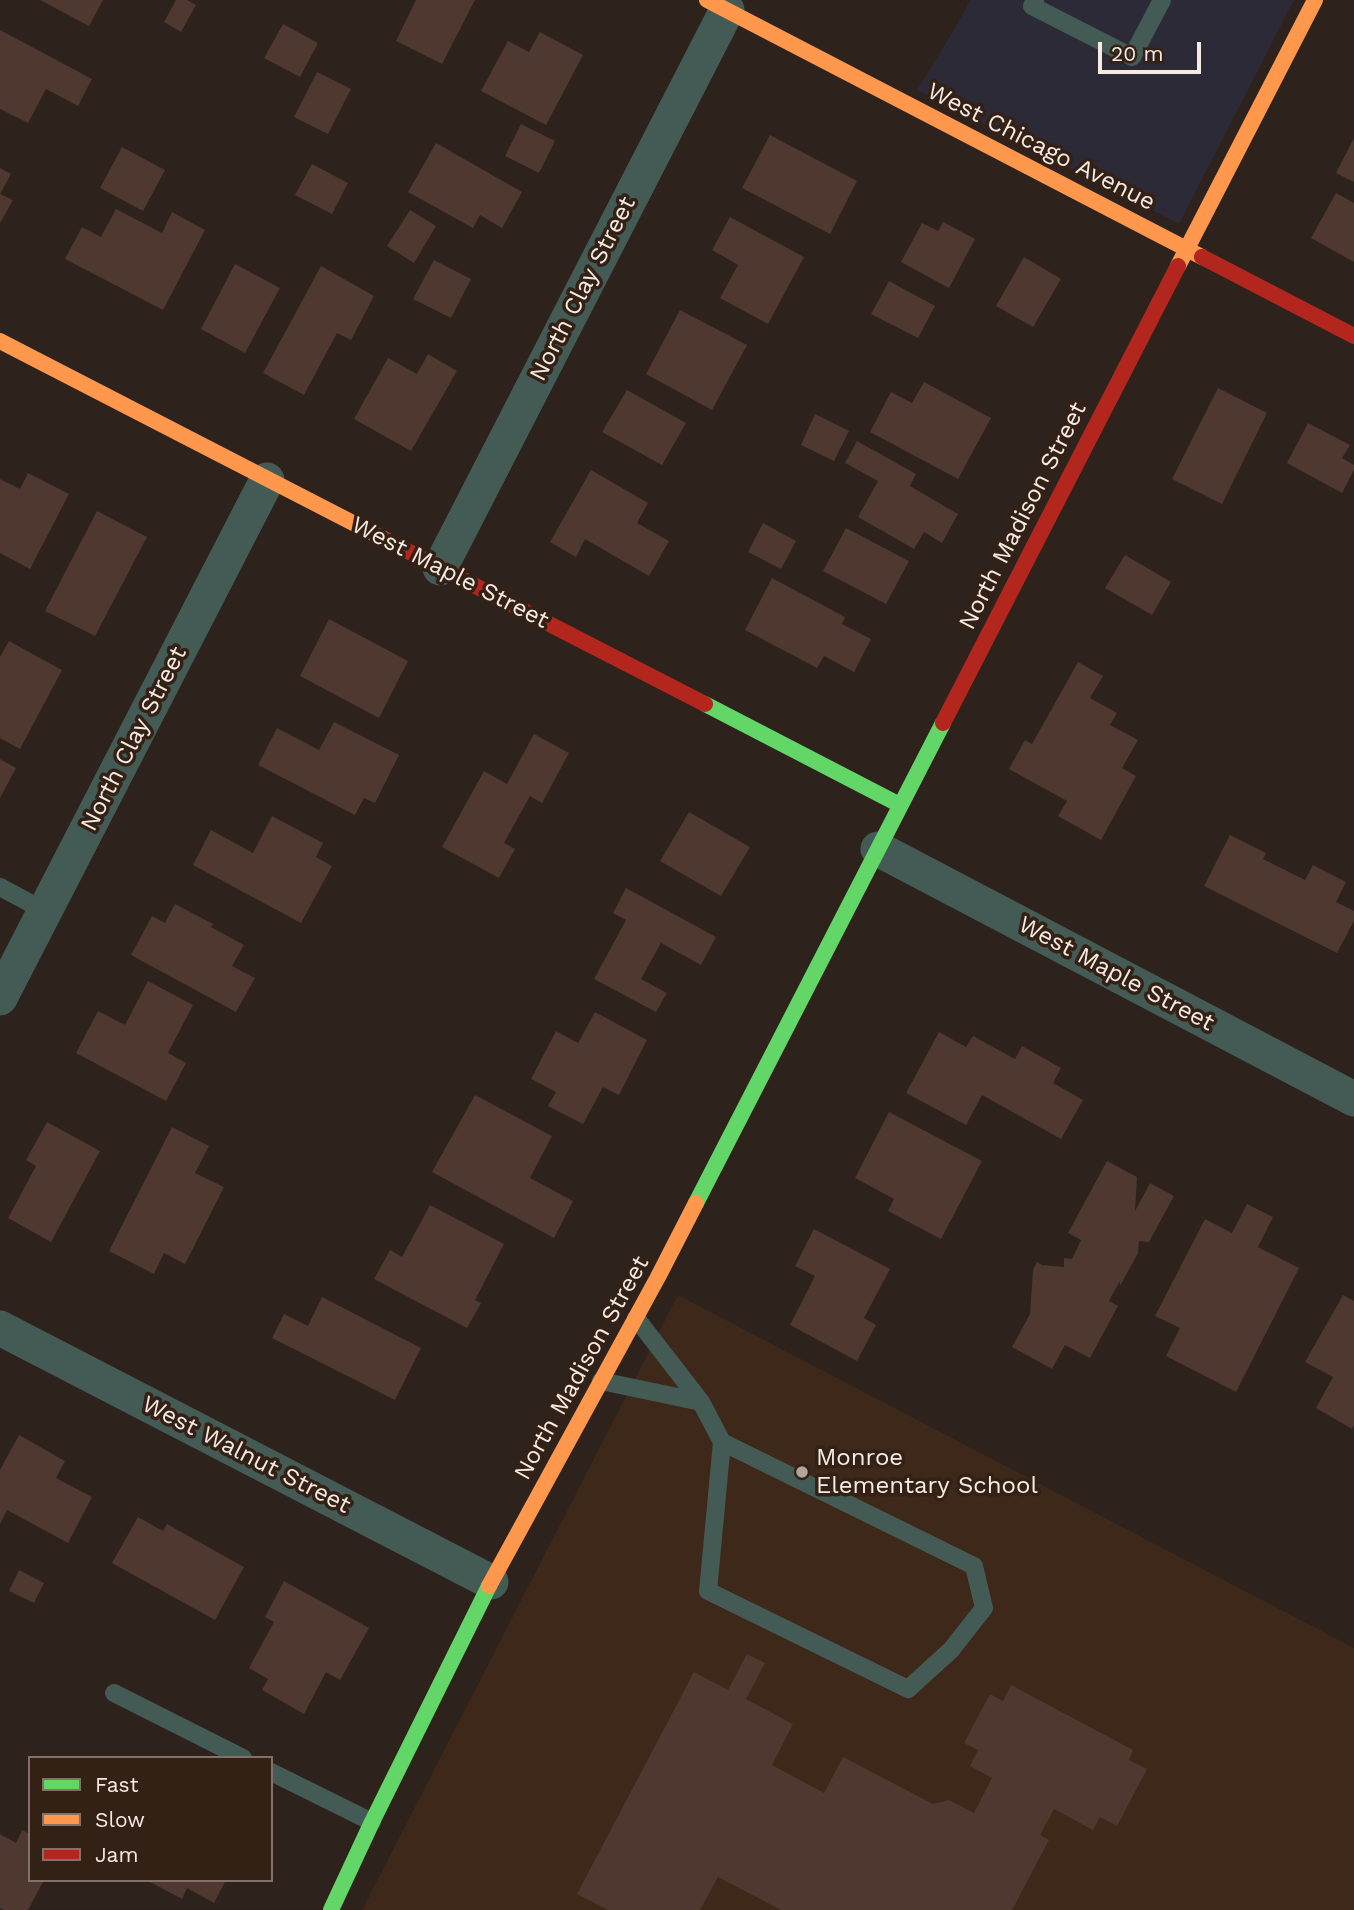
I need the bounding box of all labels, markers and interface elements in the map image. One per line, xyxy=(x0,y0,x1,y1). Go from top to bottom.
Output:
scale bar xyxy=(1102,28,1205,72)
text: 20 m xyxy=(1111,41,1163,66)
street label: West Chicago Avenue xyxy=(922,77,1160,217)
street label: North Clay Street xyxy=(524,192,642,386)
street label: North Madison Street xyxy=(953,397,1093,635)
street label: West Maple Street xyxy=(347,511,553,635)
street label: North Clay Street xyxy=(75,642,193,836)
street label: West Maple Street xyxy=(1013,910,1219,1038)
street label: North Madison Street xyxy=(508,1251,656,1485)
street label: West Walnut Street xyxy=(137,1390,355,1520)
place label: Monroe Elementary School xyxy=(816,1444,1038,1500)
marker: Monroe Elementary School xyxy=(794,1464,810,1480)
legend xyxy=(28,1756,273,1882)
text: Fast xyxy=(95,1772,139,1797)
text: Slow xyxy=(95,1807,145,1832)
text: Jam xyxy=(95,1842,138,1867)

